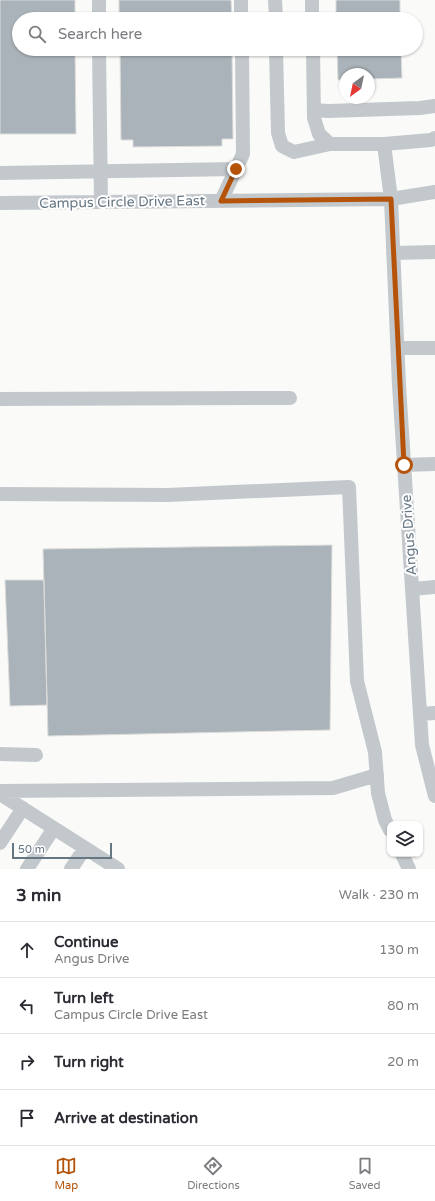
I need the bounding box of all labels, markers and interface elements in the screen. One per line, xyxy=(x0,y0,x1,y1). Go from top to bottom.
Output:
search box xyxy=(12,12,423,56)
icon: search xyxy=(26,23,48,45)
text: Search here xyxy=(58,25,142,43)
north arrow xyxy=(339,68,375,104)
route end xyxy=(227,160,245,178)
street label: Campus Circle Drive East xyxy=(39,192,206,212)
route start xyxy=(395,456,413,474)
street label: Angus Drive xyxy=(398,494,420,576)
map controls xyxy=(387,821,423,857)
button: layers xyxy=(387,821,423,857)
scale bar xyxy=(12,841,112,860)
text: 50 m xyxy=(18,843,45,856)
text: 3 min xyxy=(16,885,61,906)
text: Walk · 230 m xyxy=(339,887,419,903)
text: Continue xyxy=(54,933,118,951)
icon: ahead xyxy=(16,939,38,961)
text: 130 m xyxy=(379,942,419,958)
text: Angus Drive xyxy=(54,951,129,967)
text: Turn left xyxy=(54,989,114,1007)
icon: left xyxy=(16,995,38,1017)
text: 80 m xyxy=(387,998,419,1014)
text: Campus Circle Drive East xyxy=(54,1007,208,1023)
icon: right xyxy=(16,1051,38,1073)
text: Turn right xyxy=(54,1053,124,1071)
text: 20 m xyxy=(387,1054,419,1070)
icon: arrive xyxy=(16,1107,38,1129)
text: Arrive at destination xyxy=(54,1109,198,1127)
tab: Map xyxy=(54,1155,78,1192)
tab: Directions xyxy=(187,1155,240,1192)
tab: Saved xyxy=(349,1155,381,1192)

